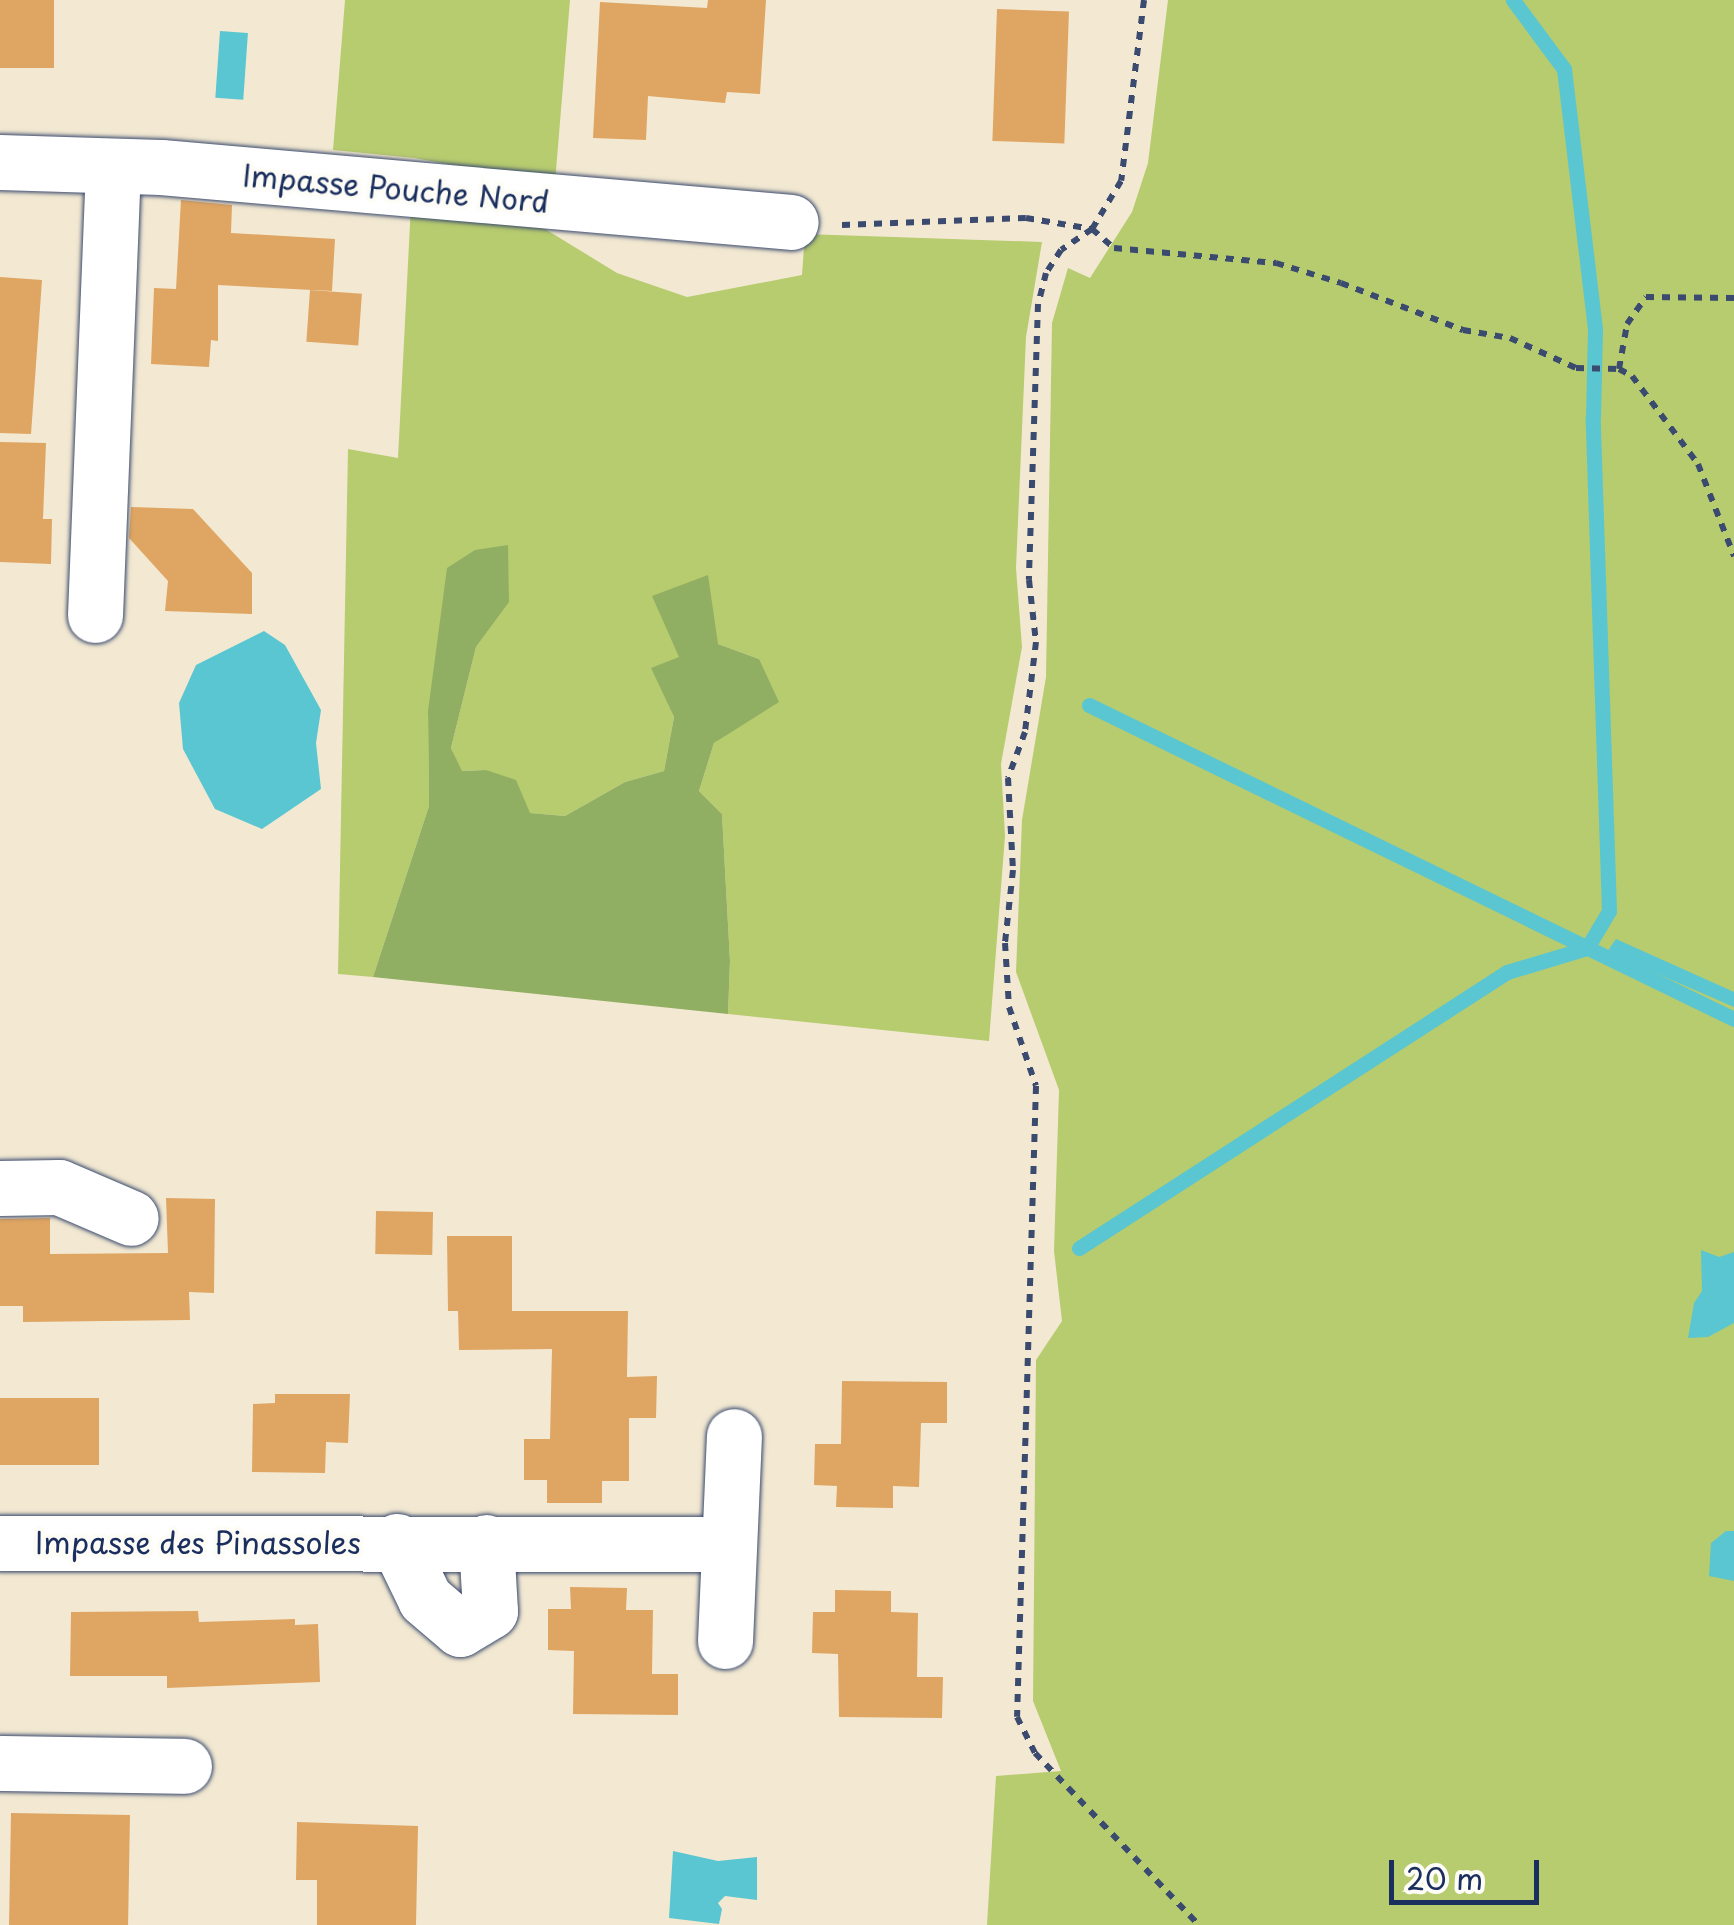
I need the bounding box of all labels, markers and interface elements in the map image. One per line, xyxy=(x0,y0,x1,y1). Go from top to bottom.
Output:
street label: Impasse Pouche Nord xyxy=(241,157,551,219)
street label: Impasse des Pinassoles xyxy=(33,1524,363,1560)
scale bar xyxy=(1394,1840,1544,1902)
text: 20 m xyxy=(1406,1855,1483,1900)

